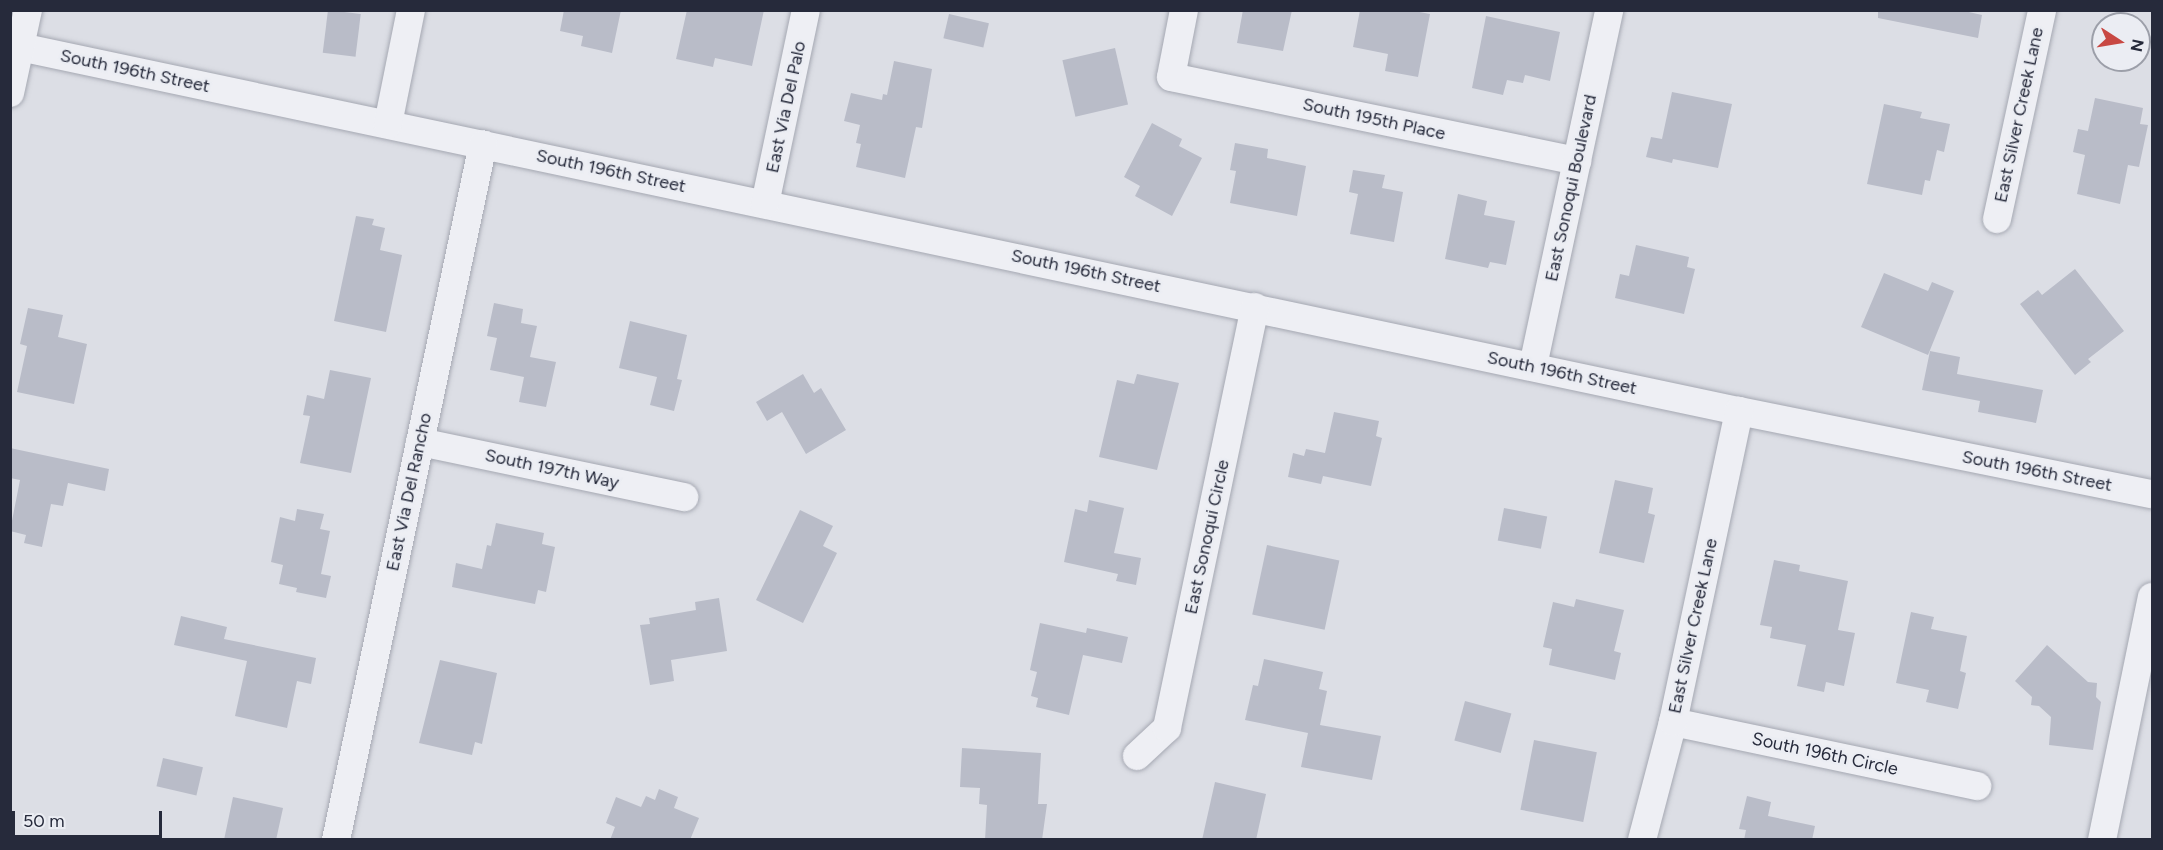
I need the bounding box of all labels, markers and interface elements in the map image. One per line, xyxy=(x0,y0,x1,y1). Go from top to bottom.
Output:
north arrow xyxy=(2091,12,2151,72)
street label: East Silver Creek Lane xyxy=(1990,25,2048,205)
text: N xyxy=(2127,37,2148,53)
street label: East Via Del Palo xyxy=(761,39,811,175)
street label: South 196th Street xyxy=(58,45,212,97)
street label: South 195th Place xyxy=(1301,93,1447,145)
street label: East Sonoqui Boulevard xyxy=(1541,93,1601,283)
street label: South 196th Street xyxy=(534,145,688,197)
street label: South 196th Street xyxy=(1009,245,1163,297)
street label: South 196th Street xyxy=(1485,347,1639,399)
street label: East Via Del Rancho xyxy=(382,411,436,573)
street label: South 197th Way xyxy=(483,444,621,494)
street label: South 196th Street xyxy=(1960,446,2114,496)
street label: East Sonoqui Circle xyxy=(1180,458,1234,616)
street label: East Silver Creek Lane xyxy=(1664,536,1722,716)
street label: South 196th Circle xyxy=(1750,728,1900,780)
scale bar xyxy=(15,799,165,837)
text: 50 m xyxy=(23,810,65,832)

